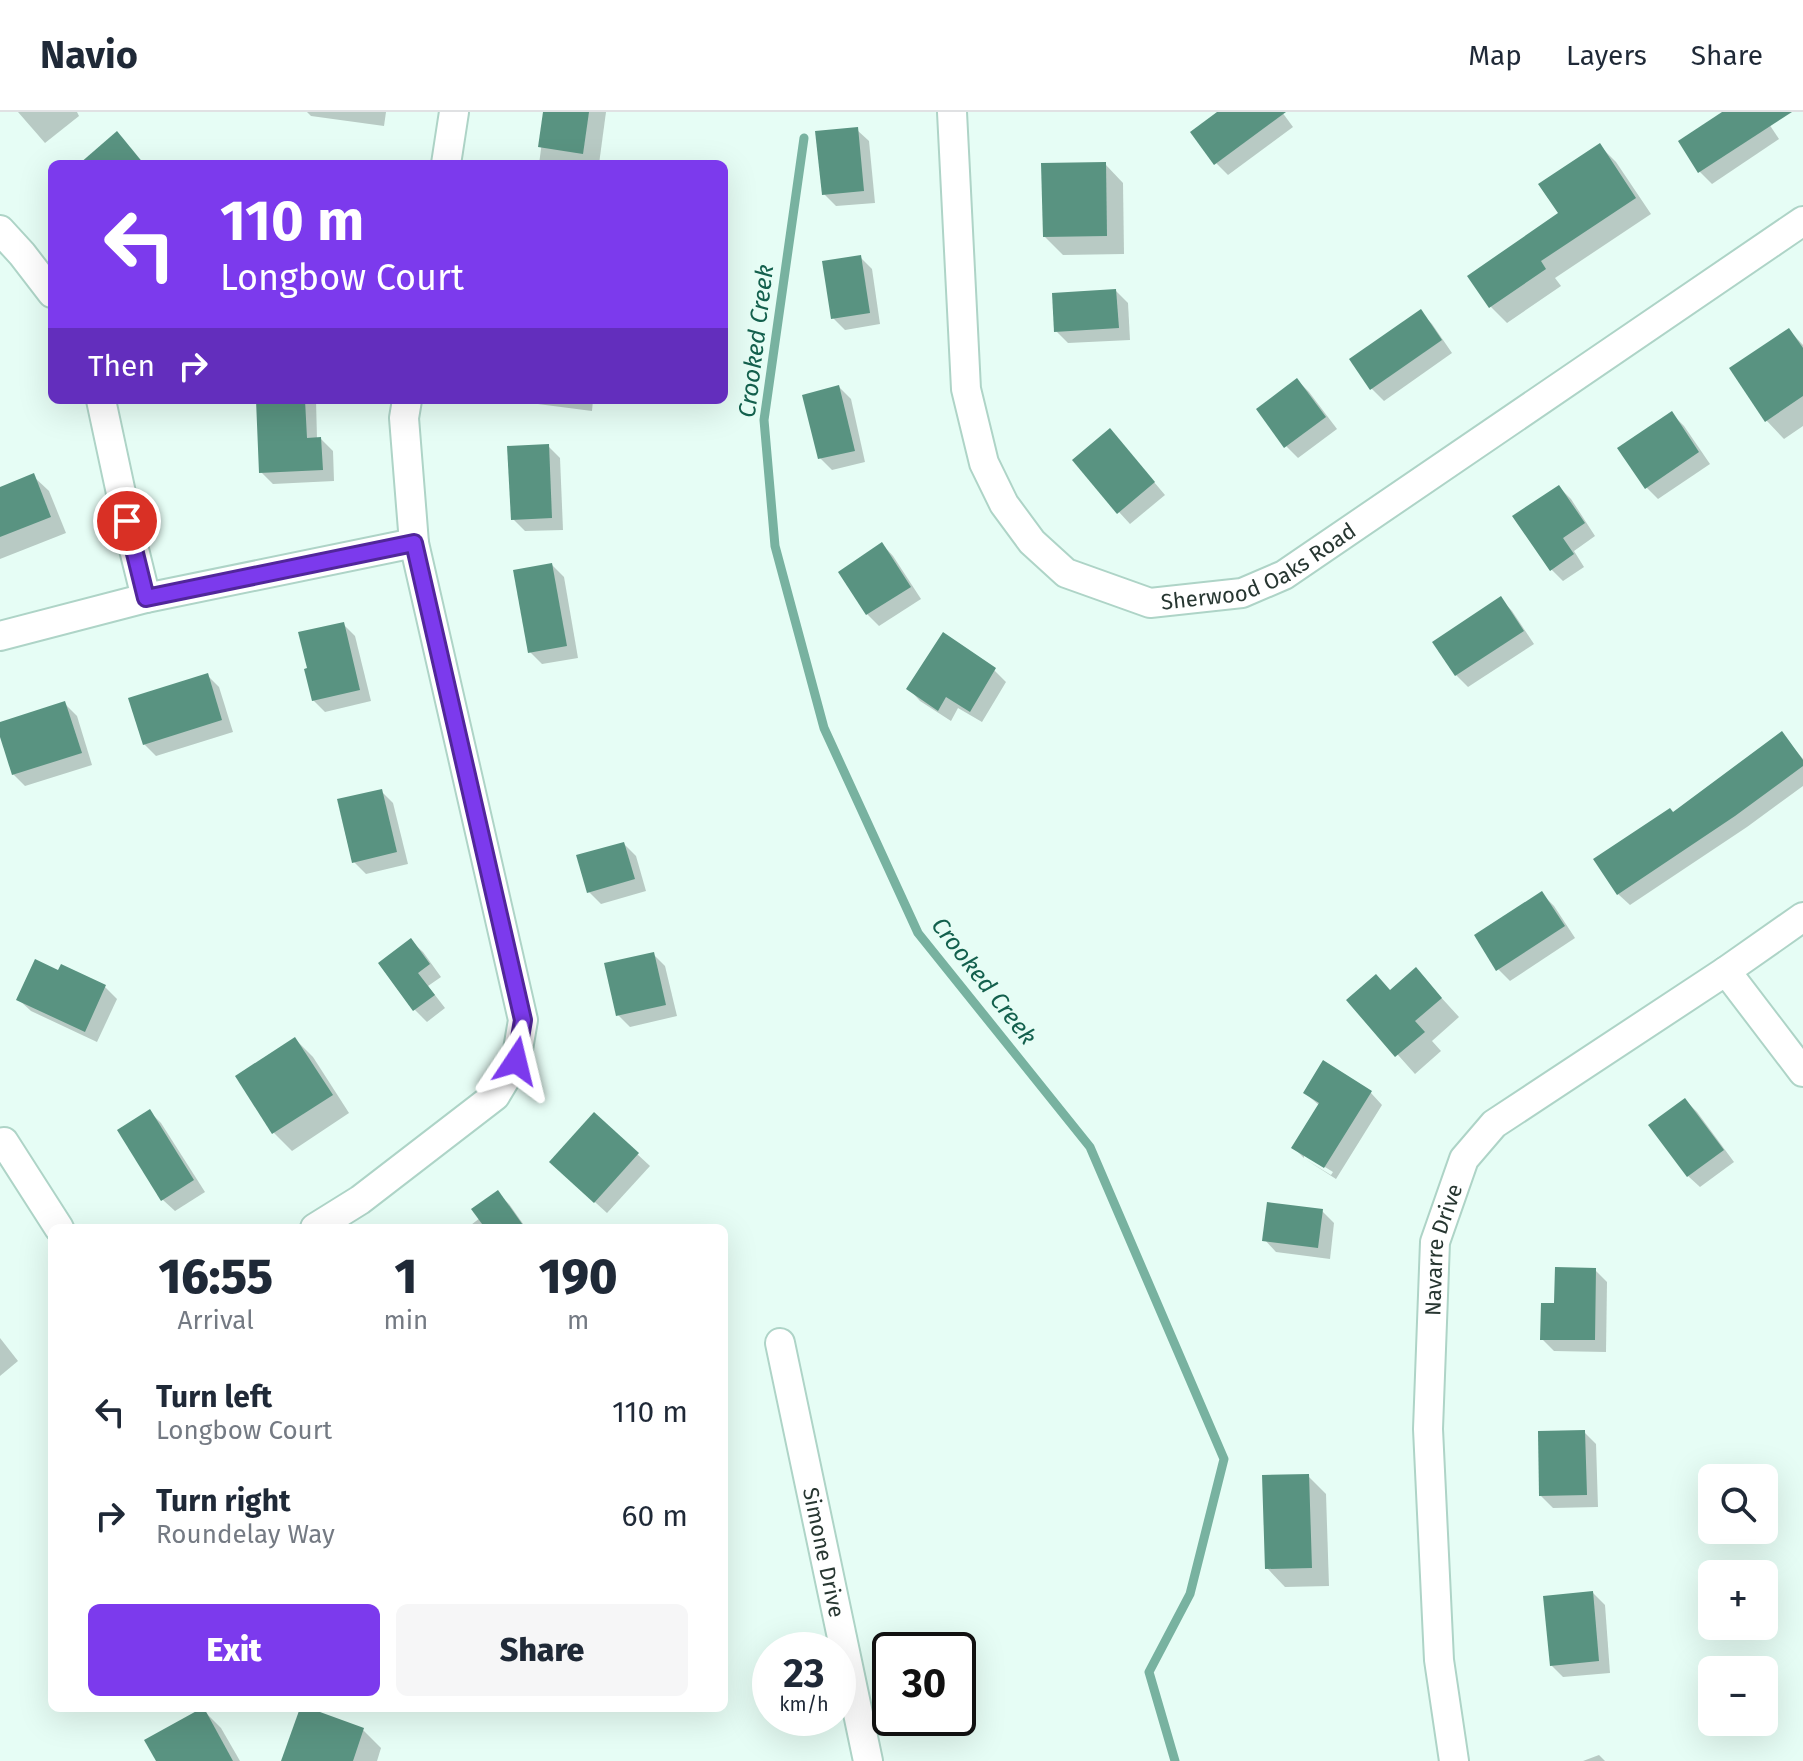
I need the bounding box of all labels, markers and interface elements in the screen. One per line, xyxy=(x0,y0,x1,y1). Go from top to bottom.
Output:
text: Navio xyxy=(40,32,138,78)
text: Map xyxy=(1468,39,1522,72)
text: Layers xyxy=(1566,39,1647,72)
text: Share xyxy=(1691,39,1763,72)
text: 110 m xyxy=(220,188,364,255)
icon: left xyxy=(88,192,192,296)
text: Longbow Court xyxy=(220,256,464,300)
water label: Crooked Creek xyxy=(733,263,779,419)
icon: right xyxy=(171,344,215,388)
text: Then xyxy=(88,348,155,384)
pin xyxy=(93,487,161,555)
icon: arrive xyxy=(105,499,149,543)
street label: Sherwood Oaks Road xyxy=(1159,517,1361,615)
water label: Crooked Creek xyxy=(926,912,1042,1050)
position arrow xyxy=(474,1019,558,1103)
street label: Navarre Drive xyxy=(1419,1180,1468,1316)
text: 16:55 xyxy=(159,1248,273,1306)
text: 1 xyxy=(394,1248,417,1306)
text: 190 xyxy=(539,1248,617,1306)
text: Arrival xyxy=(178,1305,254,1336)
text: min xyxy=(383,1305,428,1336)
text: m xyxy=(567,1305,589,1336)
text: Turn left xyxy=(156,1379,272,1415)
icon: left xyxy=(88,1390,132,1434)
text: 110 m xyxy=(612,1394,688,1430)
text: Longbow Court xyxy=(156,1415,332,1446)
map controls xyxy=(1698,1464,1778,1736)
button: search xyxy=(1698,1464,1778,1544)
text: Turn right xyxy=(156,1483,291,1519)
street label: Simone Drive xyxy=(797,1485,851,1620)
icon: right xyxy=(88,1494,132,1538)
text: 60 m xyxy=(622,1498,688,1534)
text: Roundelay Way xyxy=(156,1519,335,1550)
button: + xyxy=(1698,1560,1778,1640)
button: Exit xyxy=(88,1604,380,1696)
button: Share xyxy=(396,1604,688,1696)
speed limit sign: 30 xyxy=(872,1632,976,1736)
text: 23 xyxy=(783,1650,825,1698)
button: − xyxy=(1698,1656,1778,1736)
text: km/h xyxy=(779,1692,829,1716)

